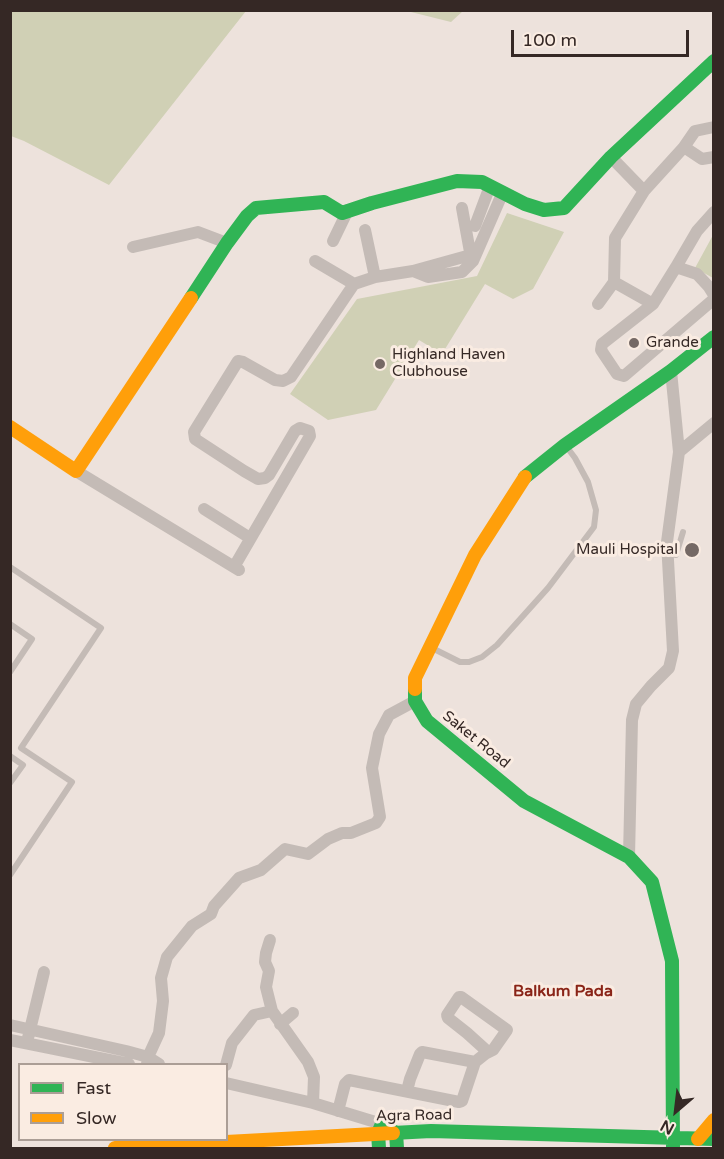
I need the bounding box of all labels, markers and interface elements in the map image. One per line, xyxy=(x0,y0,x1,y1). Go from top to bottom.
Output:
scale bar xyxy=(514,18,692,56)
text: 100 m xyxy=(522,29,577,51)
place label: Grande xyxy=(646,334,699,352)
marker: Grande xyxy=(627,336,641,350)
place label: Highland Haven Clubhouse xyxy=(392,346,505,381)
marker: Highland Haven Clubhouse xyxy=(373,357,387,371)
place label: Mauli Hospital xyxy=(576,541,678,559)
marker: Mauli Hospital xyxy=(683,541,701,559)
street label: Saket Road xyxy=(439,707,513,773)
district label: Balkum Pada xyxy=(513,982,613,1002)
legend xyxy=(18,1063,228,1141)
text: Fast xyxy=(76,1077,111,1099)
north arrow xyxy=(646,1081,706,1141)
street label: Agra Road xyxy=(376,1106,452,1126)
text: Slow xyxy=(76,1107,117,1129)
text: N xyxy=(657,1115,678,1139)

